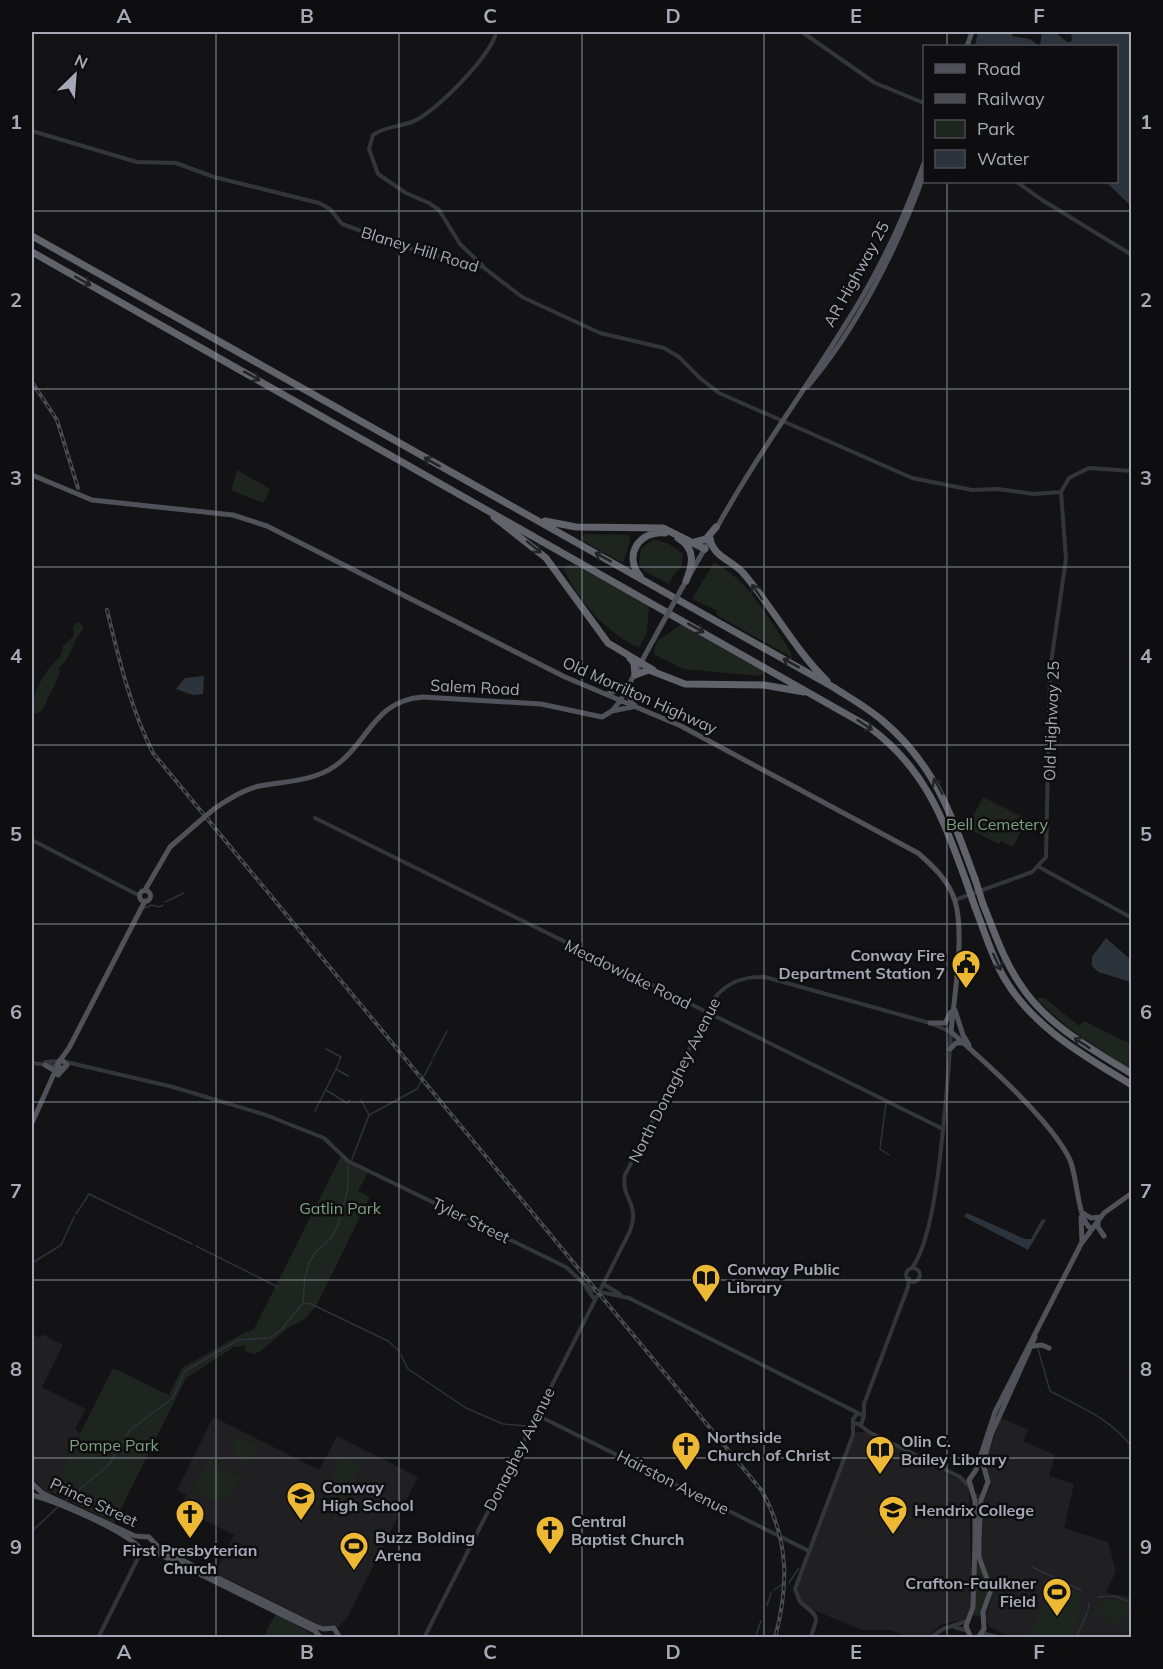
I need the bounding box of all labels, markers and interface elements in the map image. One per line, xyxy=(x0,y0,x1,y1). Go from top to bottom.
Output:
text: A xyxy=(117,3,132,28)
text: B xyxy=(300,3,314,28)
text: C xyxy=(483,3,497,28)
text: D xyxy=(665,3,681,28)
text: E xyxy=(850,3,862,28)
text: F xyxy=(1033,3,1045,28)
north arrow xyxy=(45,45,105,105)
legend xyxy=(923,45,1118,183)
text: N xyxy=(72,50,91,73)
text: Road xyxy=(977,57,1021,80)
text: Railway xyxy=(977,87,1045,110)
text: 1 xyxy=(10,109,22,134)
text: 1 xyxy=(1140,109,1152,134)
text: Park xyxy=(977,117,1016,140)
text: Water xyxy=(977,147,1030,170)
street label: AR Highway 25 xyxy=(819,218,893,330)
street label: Blaney Hill Road xyxy=(359,222,481,276)
one-way arrow xyxy=(74,275,91,287)
text: 2 xyxy=(10,287,22,312)
text: 2 xyxy=(1140,287,1152,312)
one-way arrow xyxy=(244,371,261,383)
one-way arrow xyxy=(424,456,441,468)
text: 3 xyxy=(10,465,22,490)
text: 3 xyxy=(1140,465,1152,490)
one-way arrow xyxy=(526,540,541,554)
one-way arrow xyxy=(595,551,612,563)
one-way arrow xyxy=(751,585,763,601)
one-way arrow xyxy=(687,622,704,634)
text: 4 xyxy=(10,643,22,668)
text: 4 xyxy=(1140,643,1152,668)
street label: Old Morrilton Highway xyxy=(560,652,721,738)
one-way arrow xyxy=(783,657,800,669)
street label: Old Highway 25 xyxy=(1039,661,1063,781)
street label: Salem Road xyxy=(430,675,520,699)
one-way arrow xyxy=(857,719,873,731)
one-way arrow xyxy=(932,778,944,795)
park label: Bell Cemetery xyxy=(946,814,1049,834)
text: 5 xyxy=(10,821,22,846)
text: 5 xyxy=(1140,821,1152,846)
street label: Meadowlake Road xyxy=(562,935,694,1013)
place label: Conway Fire Department Station 7 xyxy=(779,945,945,983)
public building icon: Conway Fire Department Station 7 xyxy=(950,948,982,990)
one-way arrow xyxy=(991,952,1003,970)
street label: North Donaghey Avenue xyxy=(624,994,724,1166)
text: 6 xyxy=(10,999,22,1024)
text: 6 xyxy=(1140,999,1152,1024)
one-way arrow xyxy=(1074,1036,1091,1048)
text: 7 xyxy=(10,1178,22,1203)
text: 7 xyxy=(1140,1178,1152,1203)
street label: Tyler Street xyxy=(429,1193,513,1248)
park label: Gatlin Park xyxy=(299,1198,382,1218)
place label: Conway Public Library xyxy=(727,1259,840,1297)
library icon: Conway Public Library xyxy=(690,1262,722,1304)
text: 8 xyxy=(10,1356,22,1381)
text: 8 xyxy=(1140,1356,1152,1381)
street label: Donaghey Avenue xyxy=(479,1384,559,1514)
place label: Northside Church of Christ xyxy=(707,1427,830,1465)
church icon: Northside Church of Christ xyxy=(670,1430,702,1472)
place label: Olin C. Bailey Library xyxy=(901,1431,1007,1469)
library icon: Olin C. Bailey Library xyxy=(864,1434,896,1476)
park label: Pompe Park xyxy=(69,1435,159,1455)
street label: Hairston Avenue xyxy=(614,1445,732,1519)
street label: Prince Street xyxy=(47,1473,141,1531)
place label: Conway High School xyxy=(322,1477,414,1515)
school or university icon: Conway High School xyxy=(285,1480,317,1522)
school or university icon: Hendrix College xyxy=(877,1494,909,1536)
church icon: First Presbyterian Church xyxy=(174,1498,206,1540)
place label: Hendrix College xyxy=(914,1500,1034,1520)
place label: Central Baptist Church xyxy=(571,1511,684,1549)
church icon: Central Baptist Church xyxy=(534,1514,566,1556)
place label: Buzz Bolding Arena xyxy=(375,1527,475,1565)
sports icon: Buzz Bolding Arena xyxy=(338,1530,370,1572)
text: 9 xyxy=(10,1534,22,1559)
text: 9 xyxy=(1140,1534,1152,1559)
place label: First Presbyterian Church xyxy=(123,1540,257,1578)
place label: Crafton-Faulkner Field xyxy=(905,1573,1037,1611)
sports icon: Crafton-Faulkner Field xyxy=(1041,1576,1073,1618)
text: A xyxy=(117,1639,132,1664)
text: B xyxy=(300,1639,314,1664)
text: C xyxy=(483,1639,497,1664)
text: D xyxy=(665,1639,681,1664)
text: E xyxy=(850,1639,862,1664)
text: F xyxy=(1033,1639,1045,1664)

